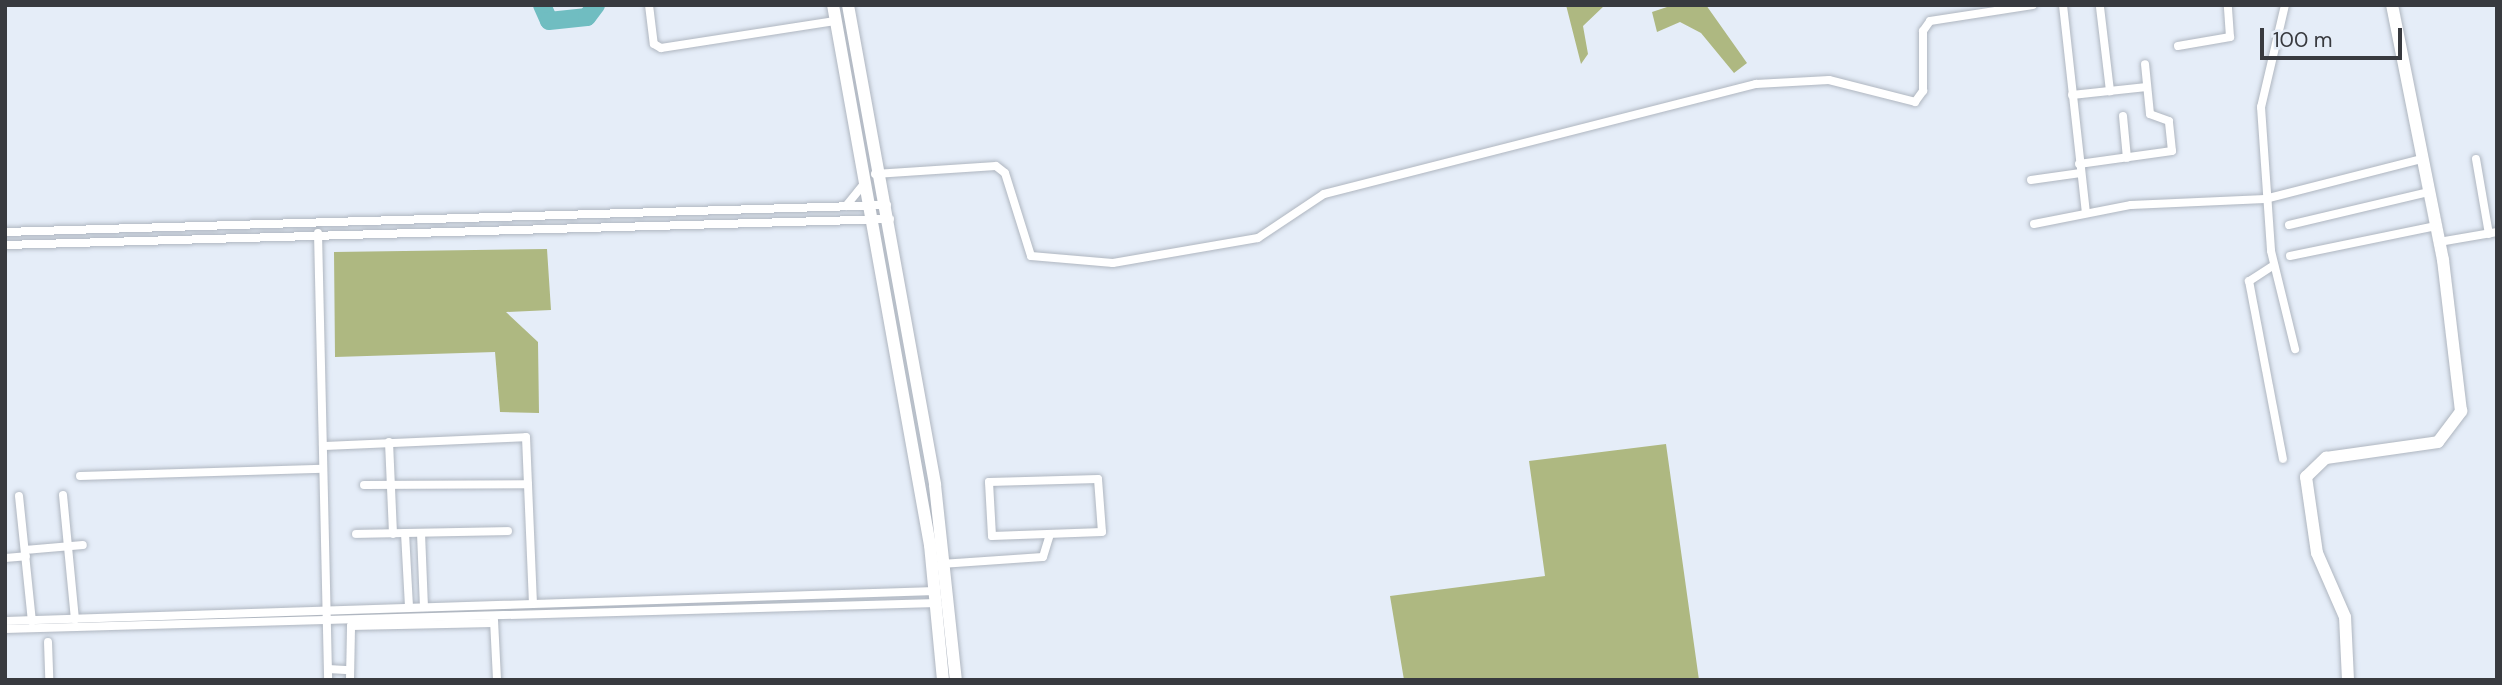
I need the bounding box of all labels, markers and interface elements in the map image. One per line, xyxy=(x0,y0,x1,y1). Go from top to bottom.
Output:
scale bar xyxy=(2264,14,2406,58)
text: 100 m xyxy=(2273,26,2333,54)

